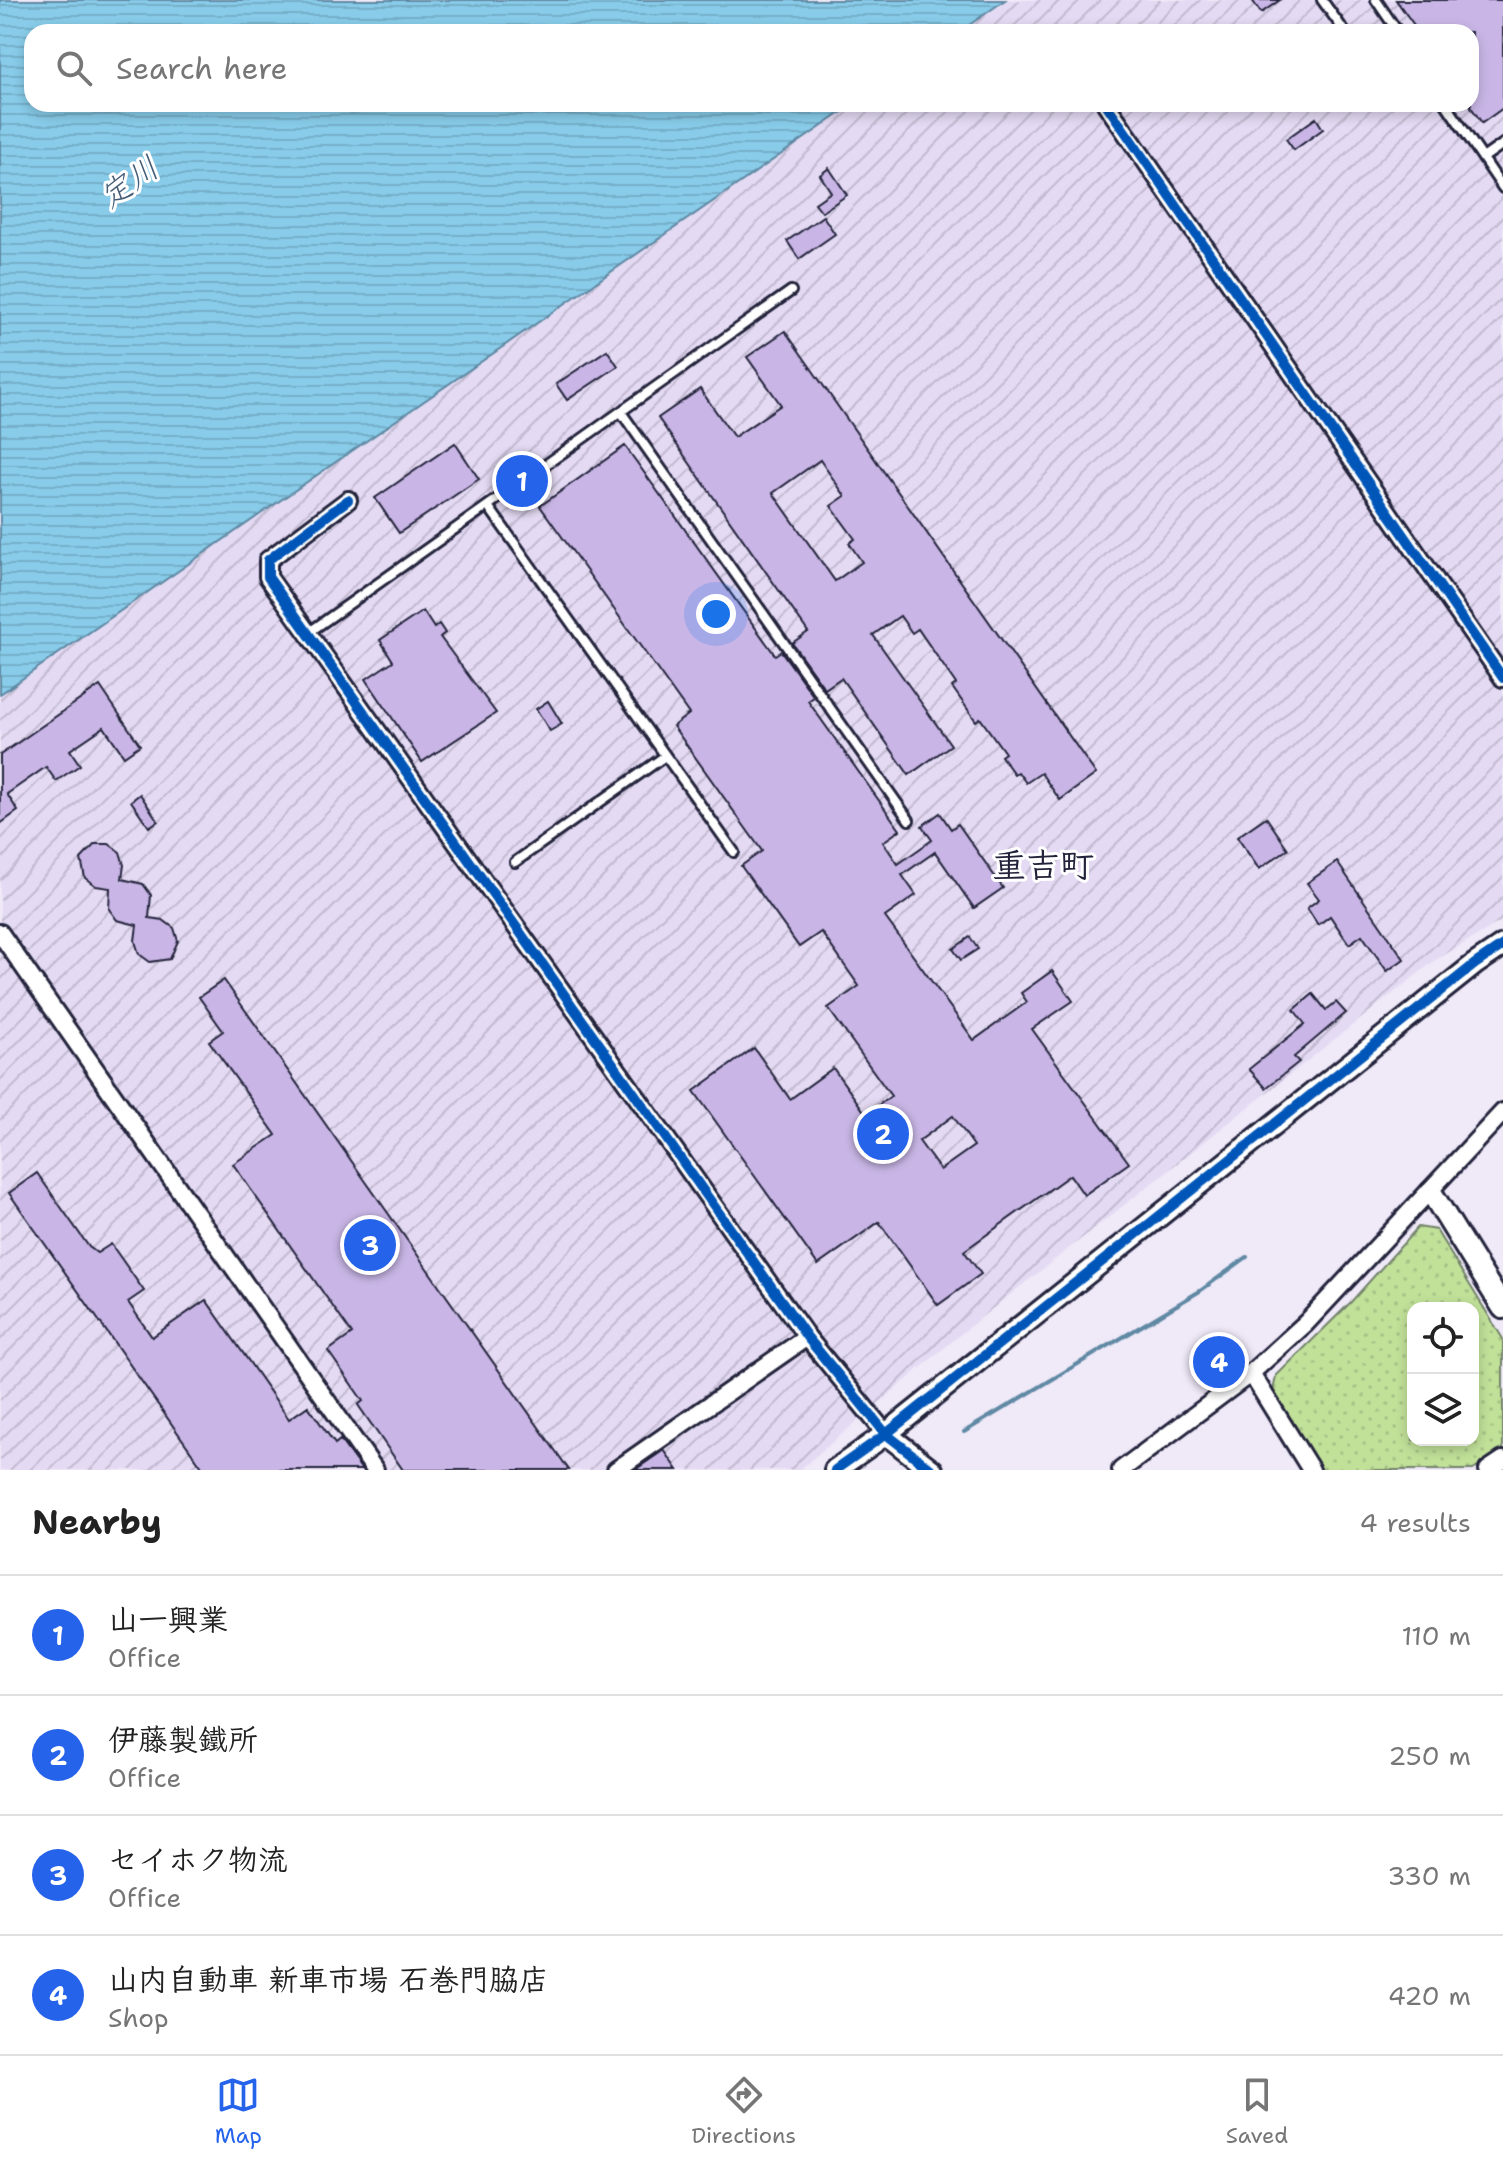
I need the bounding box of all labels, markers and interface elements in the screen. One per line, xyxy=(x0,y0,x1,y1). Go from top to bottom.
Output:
search box xyxy=(24,24,1479,112)
icon: search xyxy=(52,46,96,90)
text: Search here xyxy=(116,48,287,89)
water label: 定川 xyxy=(90,146,167,218)
pin: 1 xyxy=(496,451,548,511)
your location xyxy=(696,594,736,634)
district label: 重吉町 xyxy=(992,842,1094,888)
pin: 2 xyxy=(857,1104,909,1164)
pin: 3 xyxy=(344,1215,396,1275)
map controls xyxy=(1407,1302,1479,1446)
button: locate xyxy=(1407,1302,1479,1374)
pin: 4 xyxy=(1193,1332,1245,1392)
button: layers xyxy=(1407,1374,1479,1446)
text: Nearby xyxy=(32,1499,162,1545)
text: 4 results xyxy=(1359,1505,1471,1540)
text: 山一興業 xyxy=(108,1599,228,1640)
text: 1 xyxy=(52,1618,64,1653)
text: 110 m xyxy=(1401,1618,1471,1653)
text: Office xyxy=(108,1640,181,1675)
text: 伊藤製鐵所 xyxy=(108,1719,258,1760)
text: 2 xyxy=(49,1738,67,1773)
text: 250 m xyxy=(1388,1738,1471,1773)
text: Office xyxy=(108,1760,181,1795)
text: セイホク物流 xyxy=(108,1839,288,1880)
text: 3 xyxy=(49,1858,67,1893)
text: 330 m xyxy=(1387,1858,1471,1893)
text: Office xyxy=(108,1880,181,1915)
text: 山内自動車 新車市場 石巻門脇店 xyxy=(108,1959,549,2000)
text: 4 xyxy=(49,1978,67,2013)
text: 420 m xyxy=(1388,1978,1471,2013)
text: Shop xyxy=(108,2000,169,2035)
tab: Map xyxy=(215,2073,262,2150)
tab: Directions xyxy=(691,2073,796,2150)
tab: Saved xyxy=(1226,2073,1288,2150)

